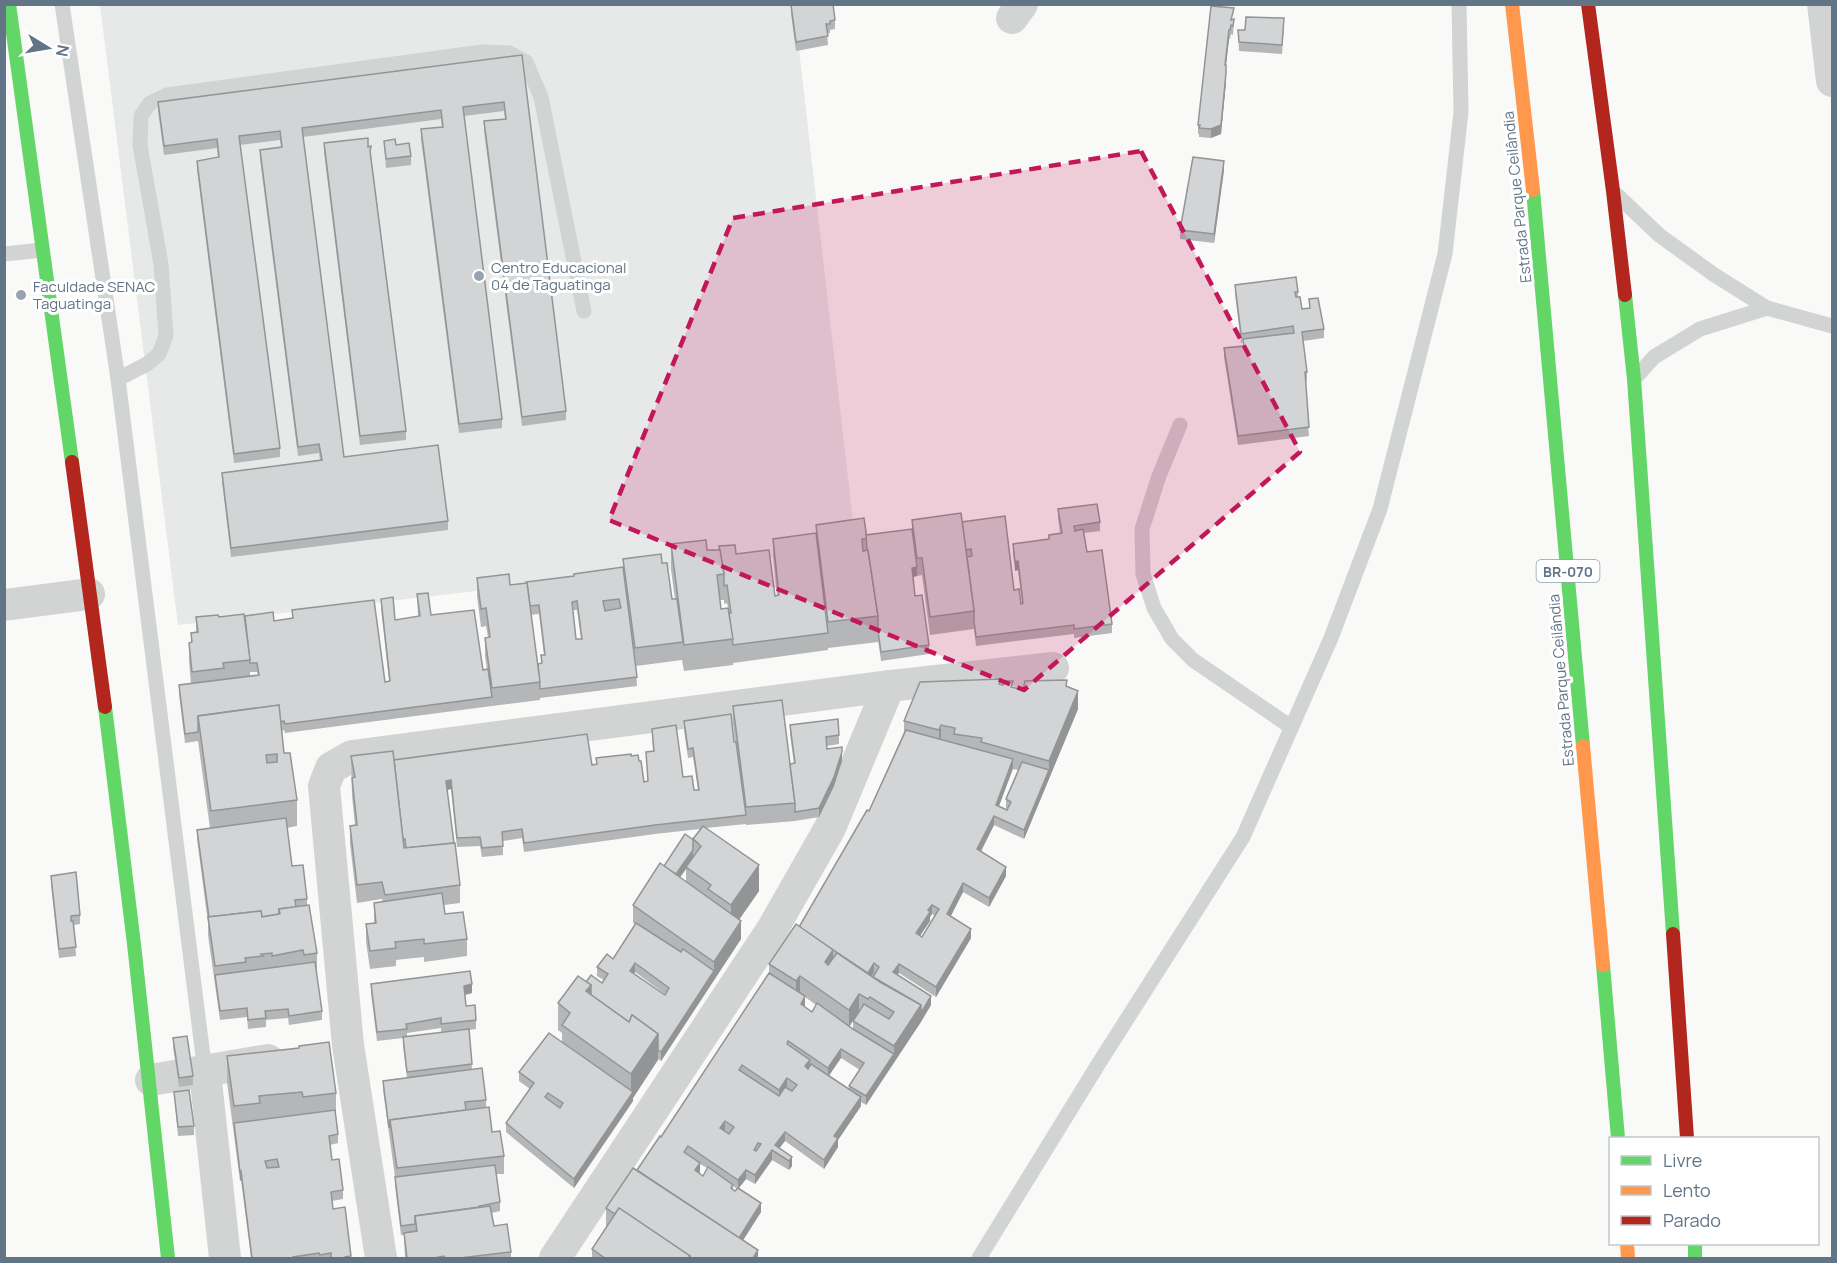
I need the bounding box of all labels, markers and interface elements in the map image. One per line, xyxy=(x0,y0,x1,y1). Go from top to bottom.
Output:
north arrow xyxy=(18,18,78,78)
text: N xyxy=(51,43,75,59)
street label: Estrada Parque Ceilândia xyxy=(1498,110,1536,284)
place label: Centro Educacional 04 de Taguatinga xyxy=(491,257,626,295)
marker: Centro Educacional 04 de Taguatinga xyxy=(472,269,486,283)
place label: Faculdade SENAC Taguatinga xyxy=(33,276,155,314)
marker: Faculdade SENAC Taguatinga xyxy=(14,288,28,302)
road number: BR-070 xyxy=(1536,560,1600,582)
street label: Estrada Parque Ceilândia xyxy=(1543,593,1579,767)
legend xyxy=(1609,1137,1819,1245)
text: Livre xyxy=(1663,1148,1702,1172)
text: Lento xyxy=(1663,1178,1711,1202)
text: Parado xyxy=(1663,1208,1721,1232)

